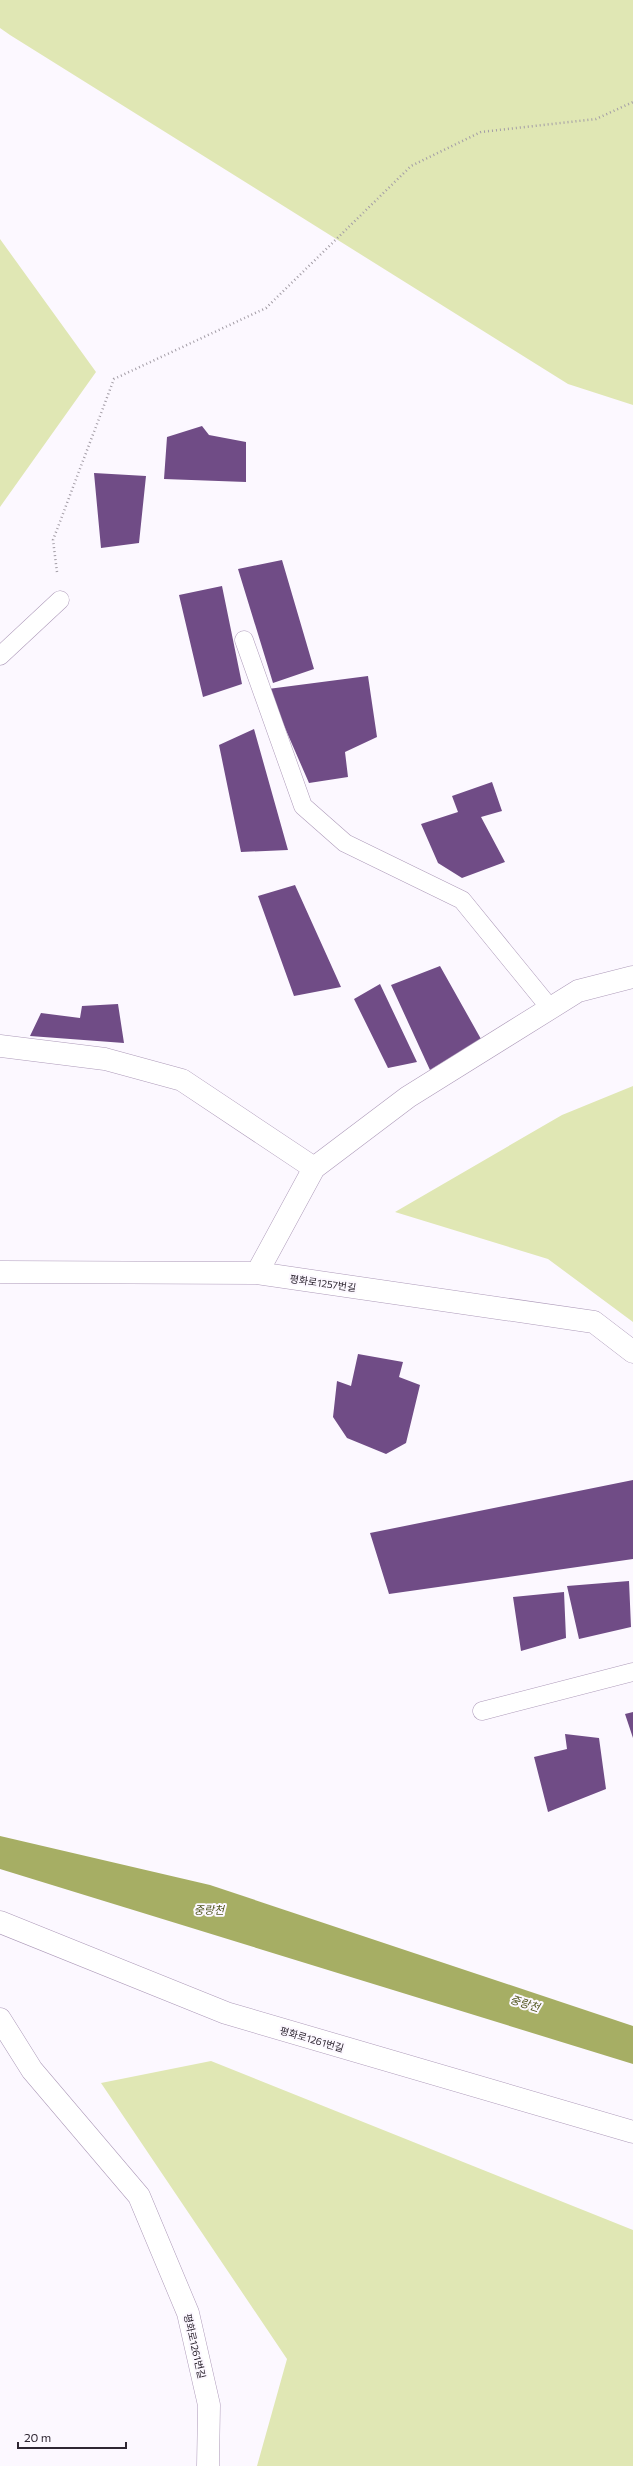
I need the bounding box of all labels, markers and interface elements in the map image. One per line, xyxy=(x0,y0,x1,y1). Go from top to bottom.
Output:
street label: 평화로1257번길 xyxy=(289,1272,357,1294)
water label: 중랑천 xyxy=(194,1903,226,1916)
water label: 중랑천 xyxy=(509,1992,543,2014)
street label: 평화로1261번길 xyxy=(279,2024,345,2054)
street label: 평화로1261번길 xyxy=(182,2312,208,2380)
scale bar xyxy=(18,2424,126,2450)
text: 20 m xyxy=(24,2430,51,2444)

